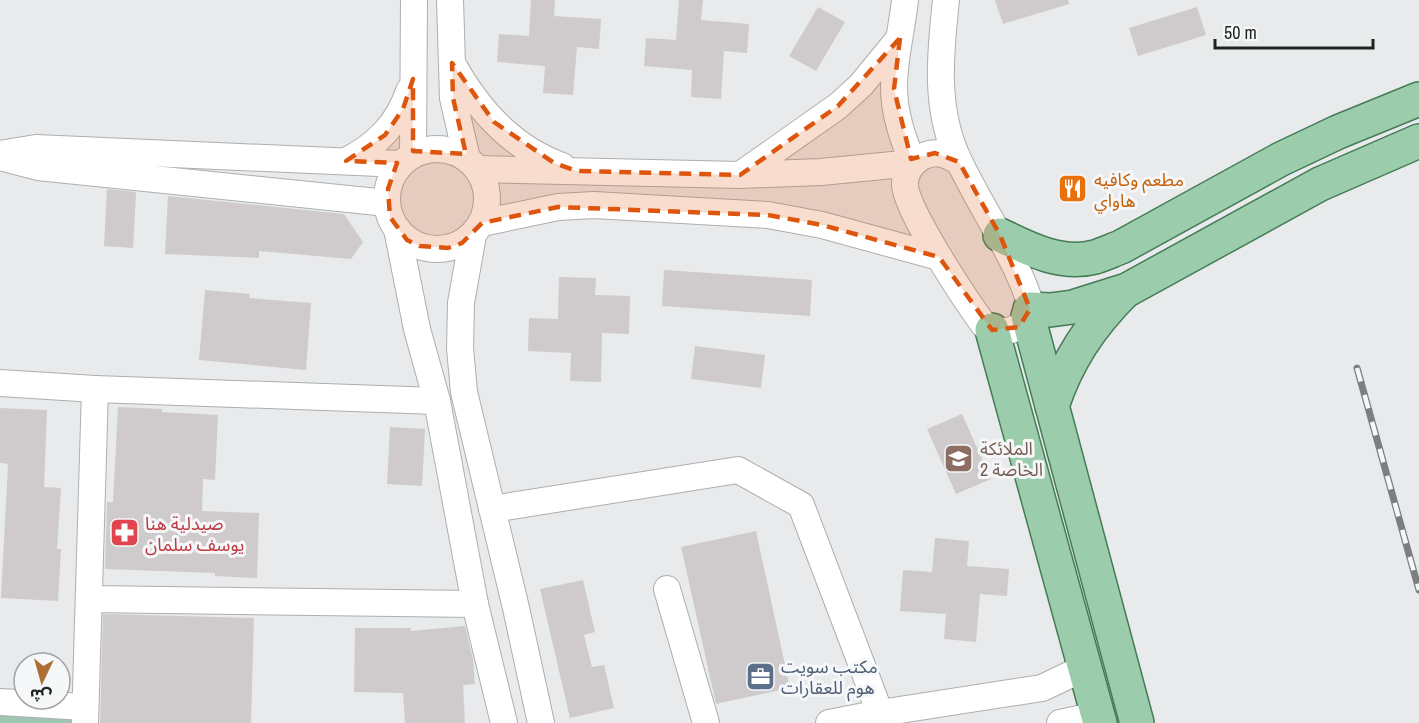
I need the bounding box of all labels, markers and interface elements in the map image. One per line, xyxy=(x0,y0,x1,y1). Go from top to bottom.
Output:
scale bar xyxy=(1215,12,1372,50)
text: 50 m xyxy=(1224,20,1257,45)
place label: مطعم وكافيه هاواي xyxy=(1094,167,1184,214)
restaurant icon: مطعم وكافيه هاواي xyxy=(1057,173,1089,205)
place label: الملائكة الخاصة 2 xyxy=(980,436,1043,482)
school or university icon: الملائكة الخاصة 2 xyxy=(943,442,975,474)
place label: صيدلية هنا يوسف سلمان xyxy=(145,511,244,557)
pharmacy icon: صيدلية هنا يوسف سلمان xyxy=(108,517,140,549)
north arrow xyxy=(12,651,72,711)
place label: مكتب سويت هوم للعقارات xyxy=(781,654,878,702)
office icon: مكتب سويت هوم للعقارات xyxy=(744,660,776,692)
text: ش xyxy=(29,684,53,708)

